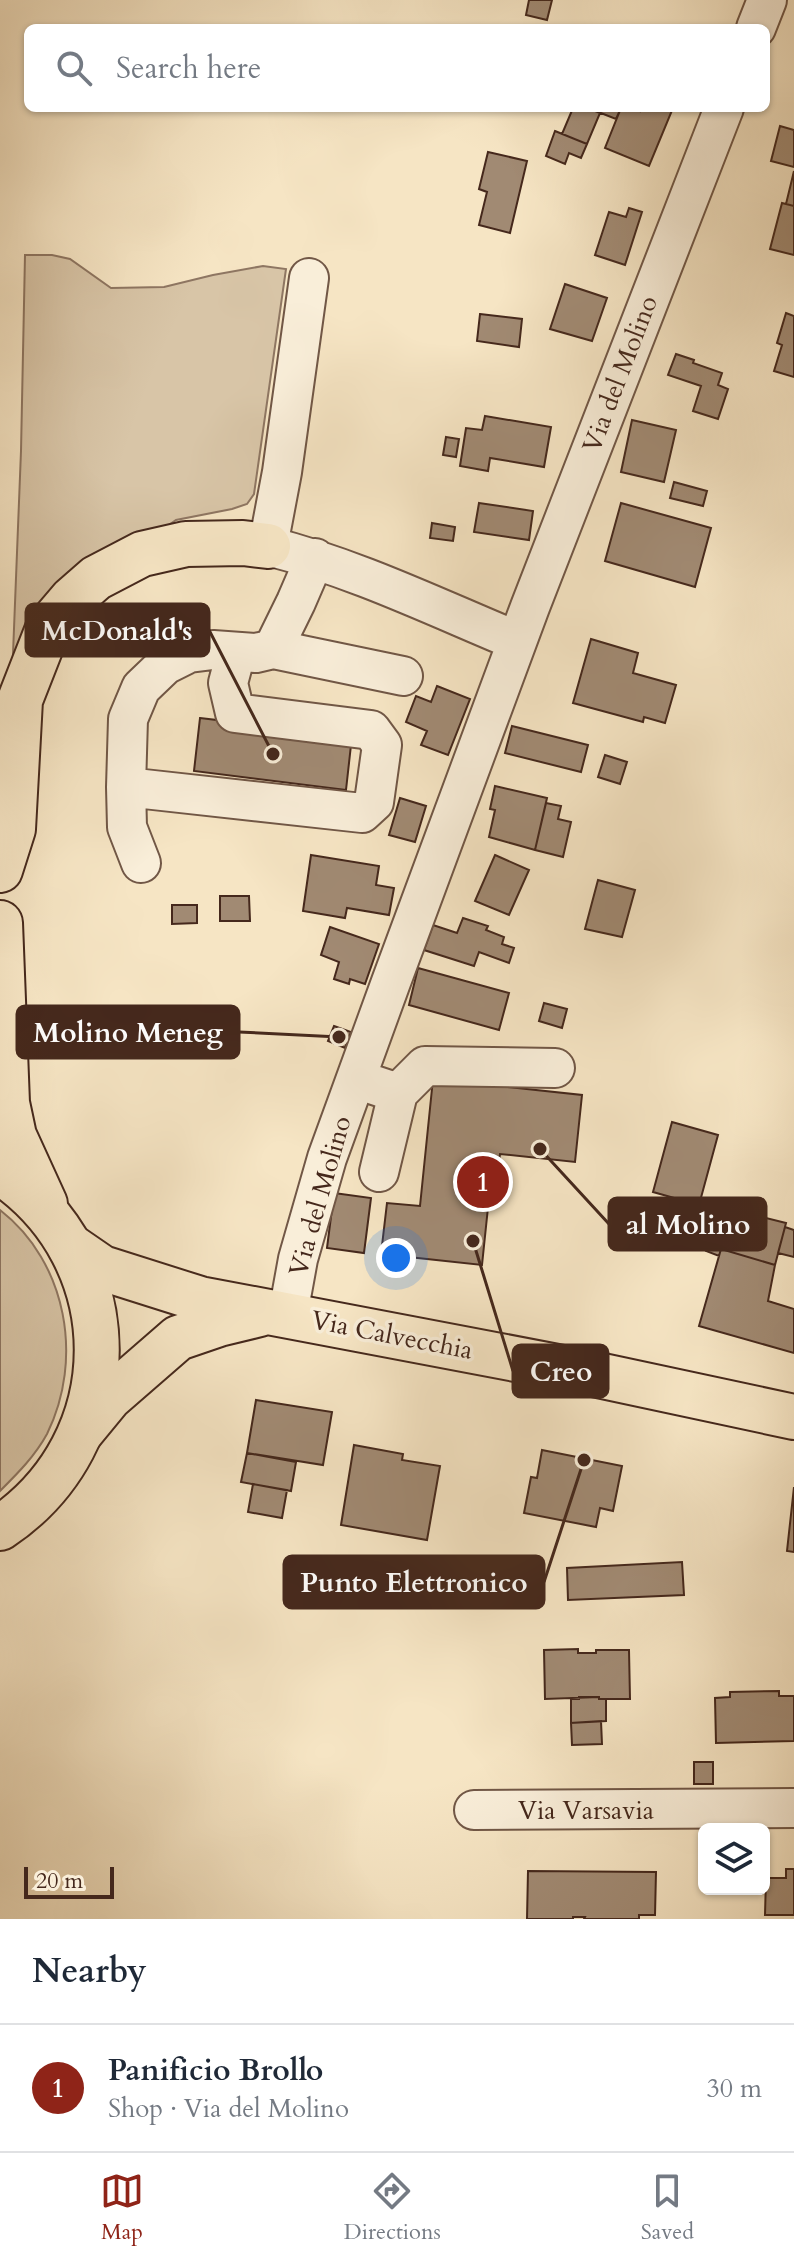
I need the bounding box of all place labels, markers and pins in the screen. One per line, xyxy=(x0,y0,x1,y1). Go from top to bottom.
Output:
callout: McDonald's xyxy=(26,604,209,656)
callout: Molino Meneg xyxy=(17,1006,239,1058)
pin: 1 xyxy=(457,1152,509,1212)
callout: al Molino xyxy=(609,1198,766,1250)
callout: Creo xyxy=(513,1345,608,1397)
callout: Punto Elettronico xyxy=(284,1556,544,1608)

